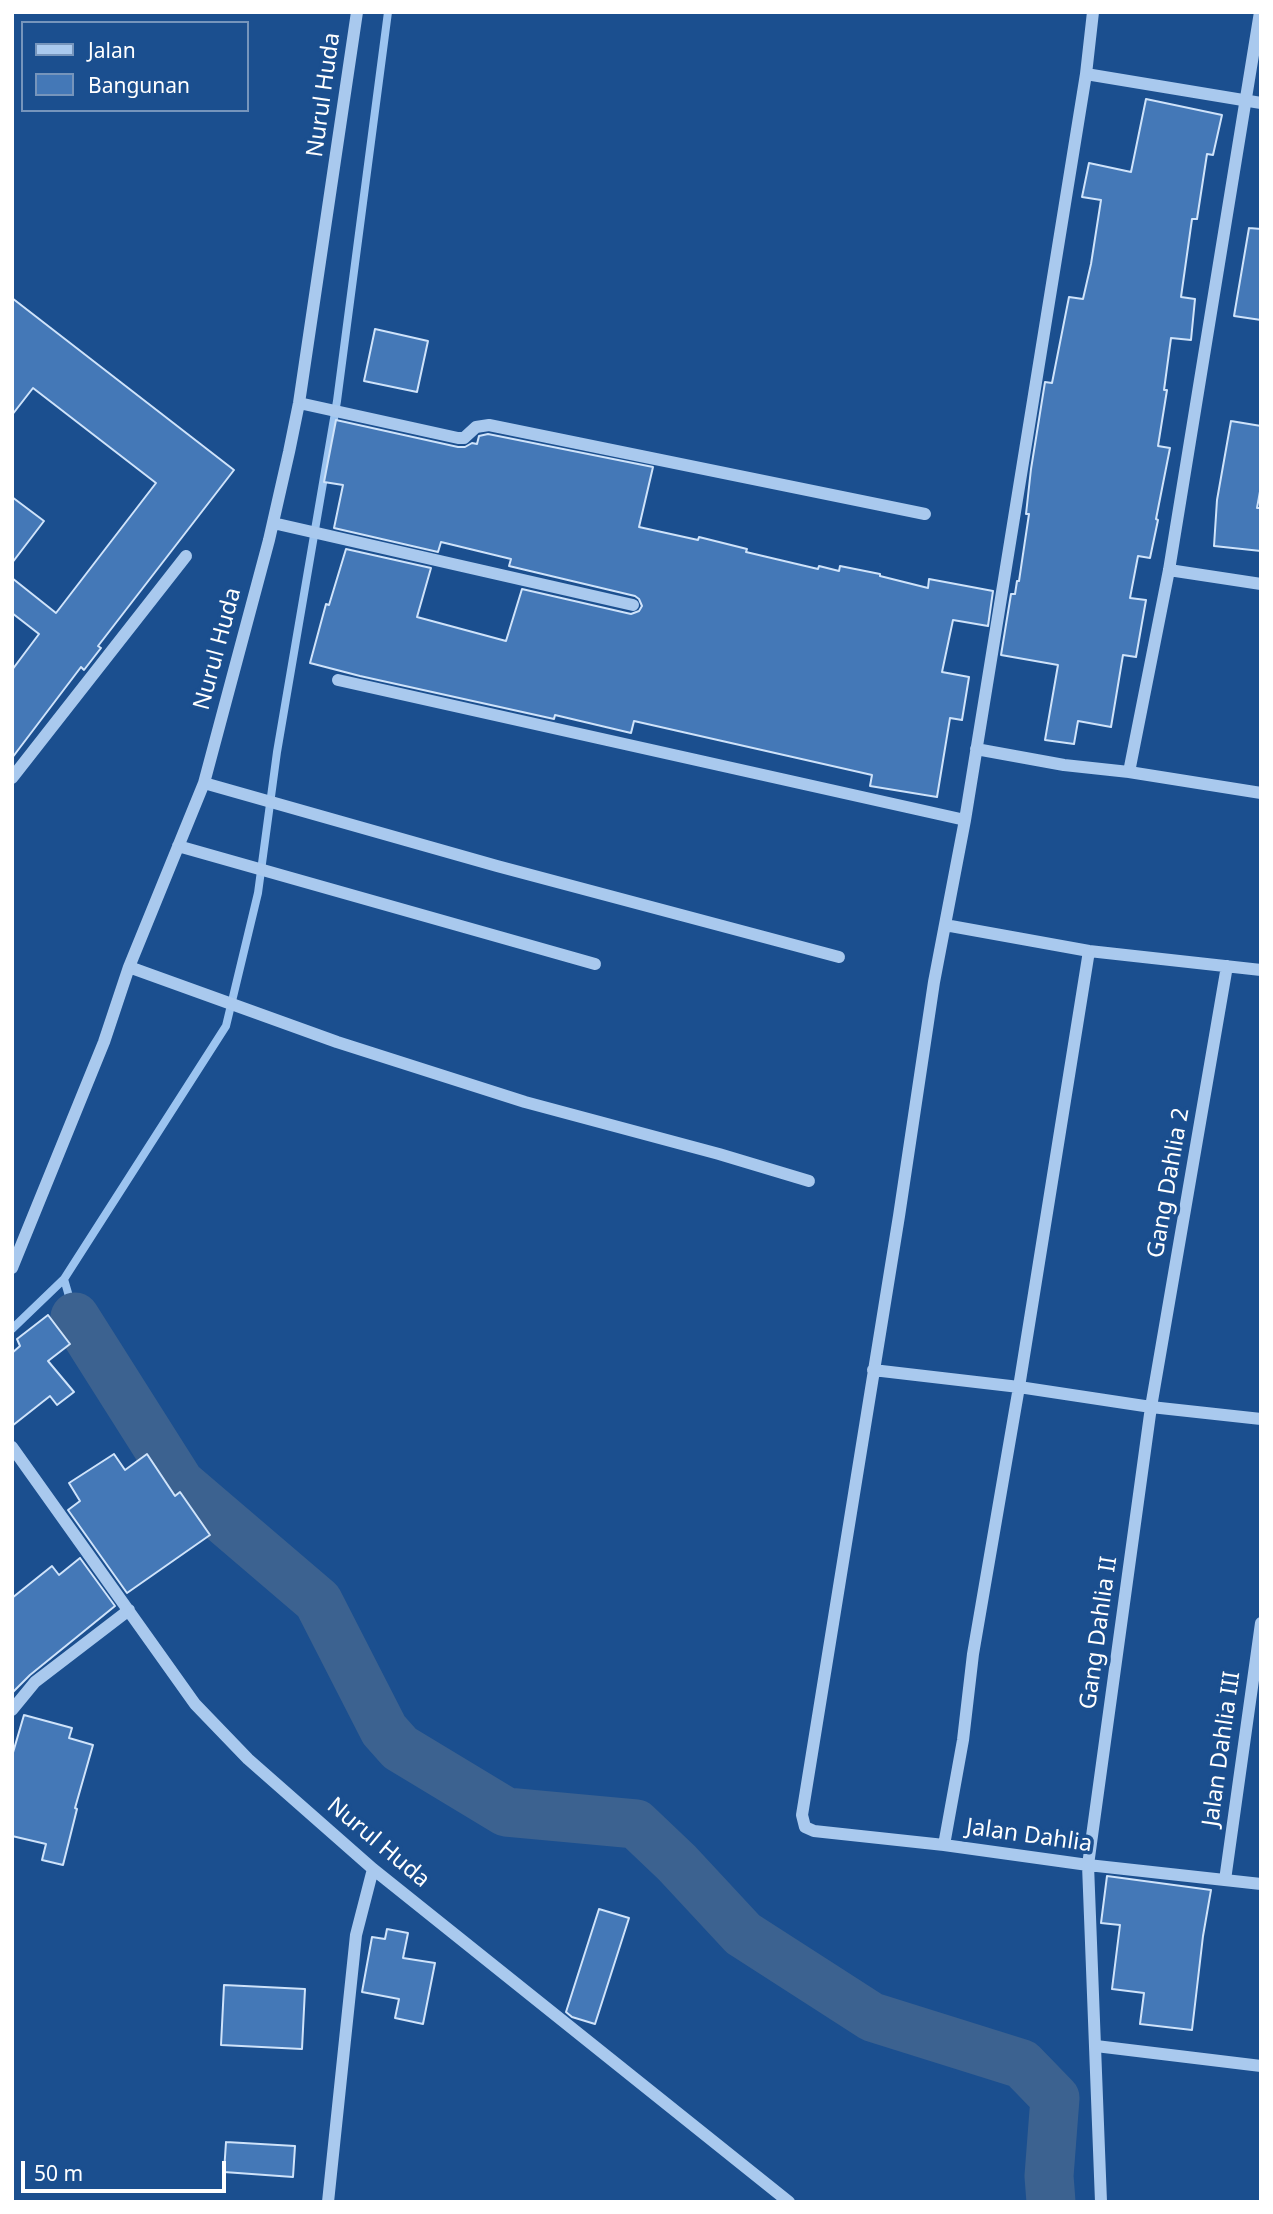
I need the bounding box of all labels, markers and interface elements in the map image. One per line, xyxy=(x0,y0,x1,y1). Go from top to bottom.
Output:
legend xyxy=(21,21,248,112)
street label: Nurul Huda xyxy=(302,31,346,159)
text: Jalan xyxy=(88,36,136,64)
text: Bangunan xyxy=(88,71,190,99)
street label: Nurul Huda xyxy=(188,585,248,713)
street label: Gang Dahlia 2 xyxy=(1142,1106,1196,1260)
street label: Gang Dahlia II xyxy=(1075,1555,1123,1711)
street label: Jalan Dahlia III xyxy=(1197,1670,1247,1828)
street label: Nurul Huda xyxy=(321,1792,435,1894)
street label: Jalan Dahlia xyxy=(964,1814,1094,1858)
scale bar xyxy=(24,2148,229,2192)
text: 50 m xyxy=(34,2159,83,2187)

